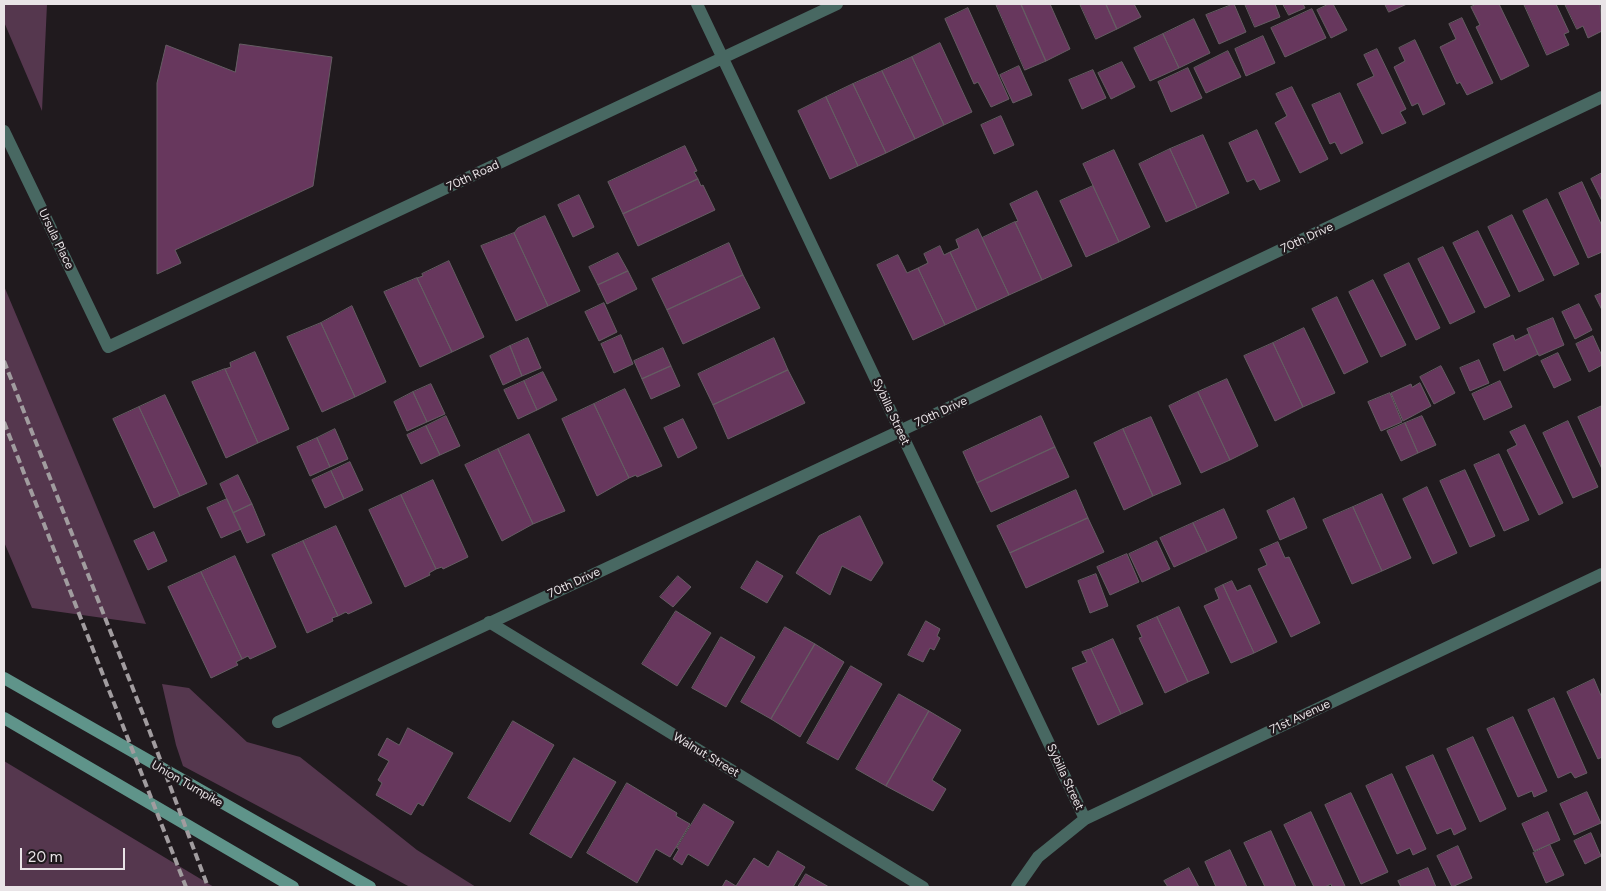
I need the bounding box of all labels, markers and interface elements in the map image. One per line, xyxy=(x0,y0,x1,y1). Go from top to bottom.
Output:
street label: 70th Road xyxy=(445,158,501,194)
street label: Ursula Place xyxy=(35,206,77,272)
street label: 70th Drive xyxy=(1279,220,1335,256)
street label: Sybilla Street xyxy=(869,377,913,447)
street label: 70th Drive xyxy=(913,394,969,430)
street label: 70th Drive xyxy=(546,565,602,601)
street label: 71st Avenue xyxy=(1267,697,1333,737)
street label: Walnut Street xyxy=(670,730,742,780)
street label: Sybilla Street xyxy=(1043,742,1087,812)
street label: Union Turnpike xyxy=(149,758,225,810)
scale bar xyxy=(22,838,128,870)
text: 20 m xyxy=(28,848,62,866)

